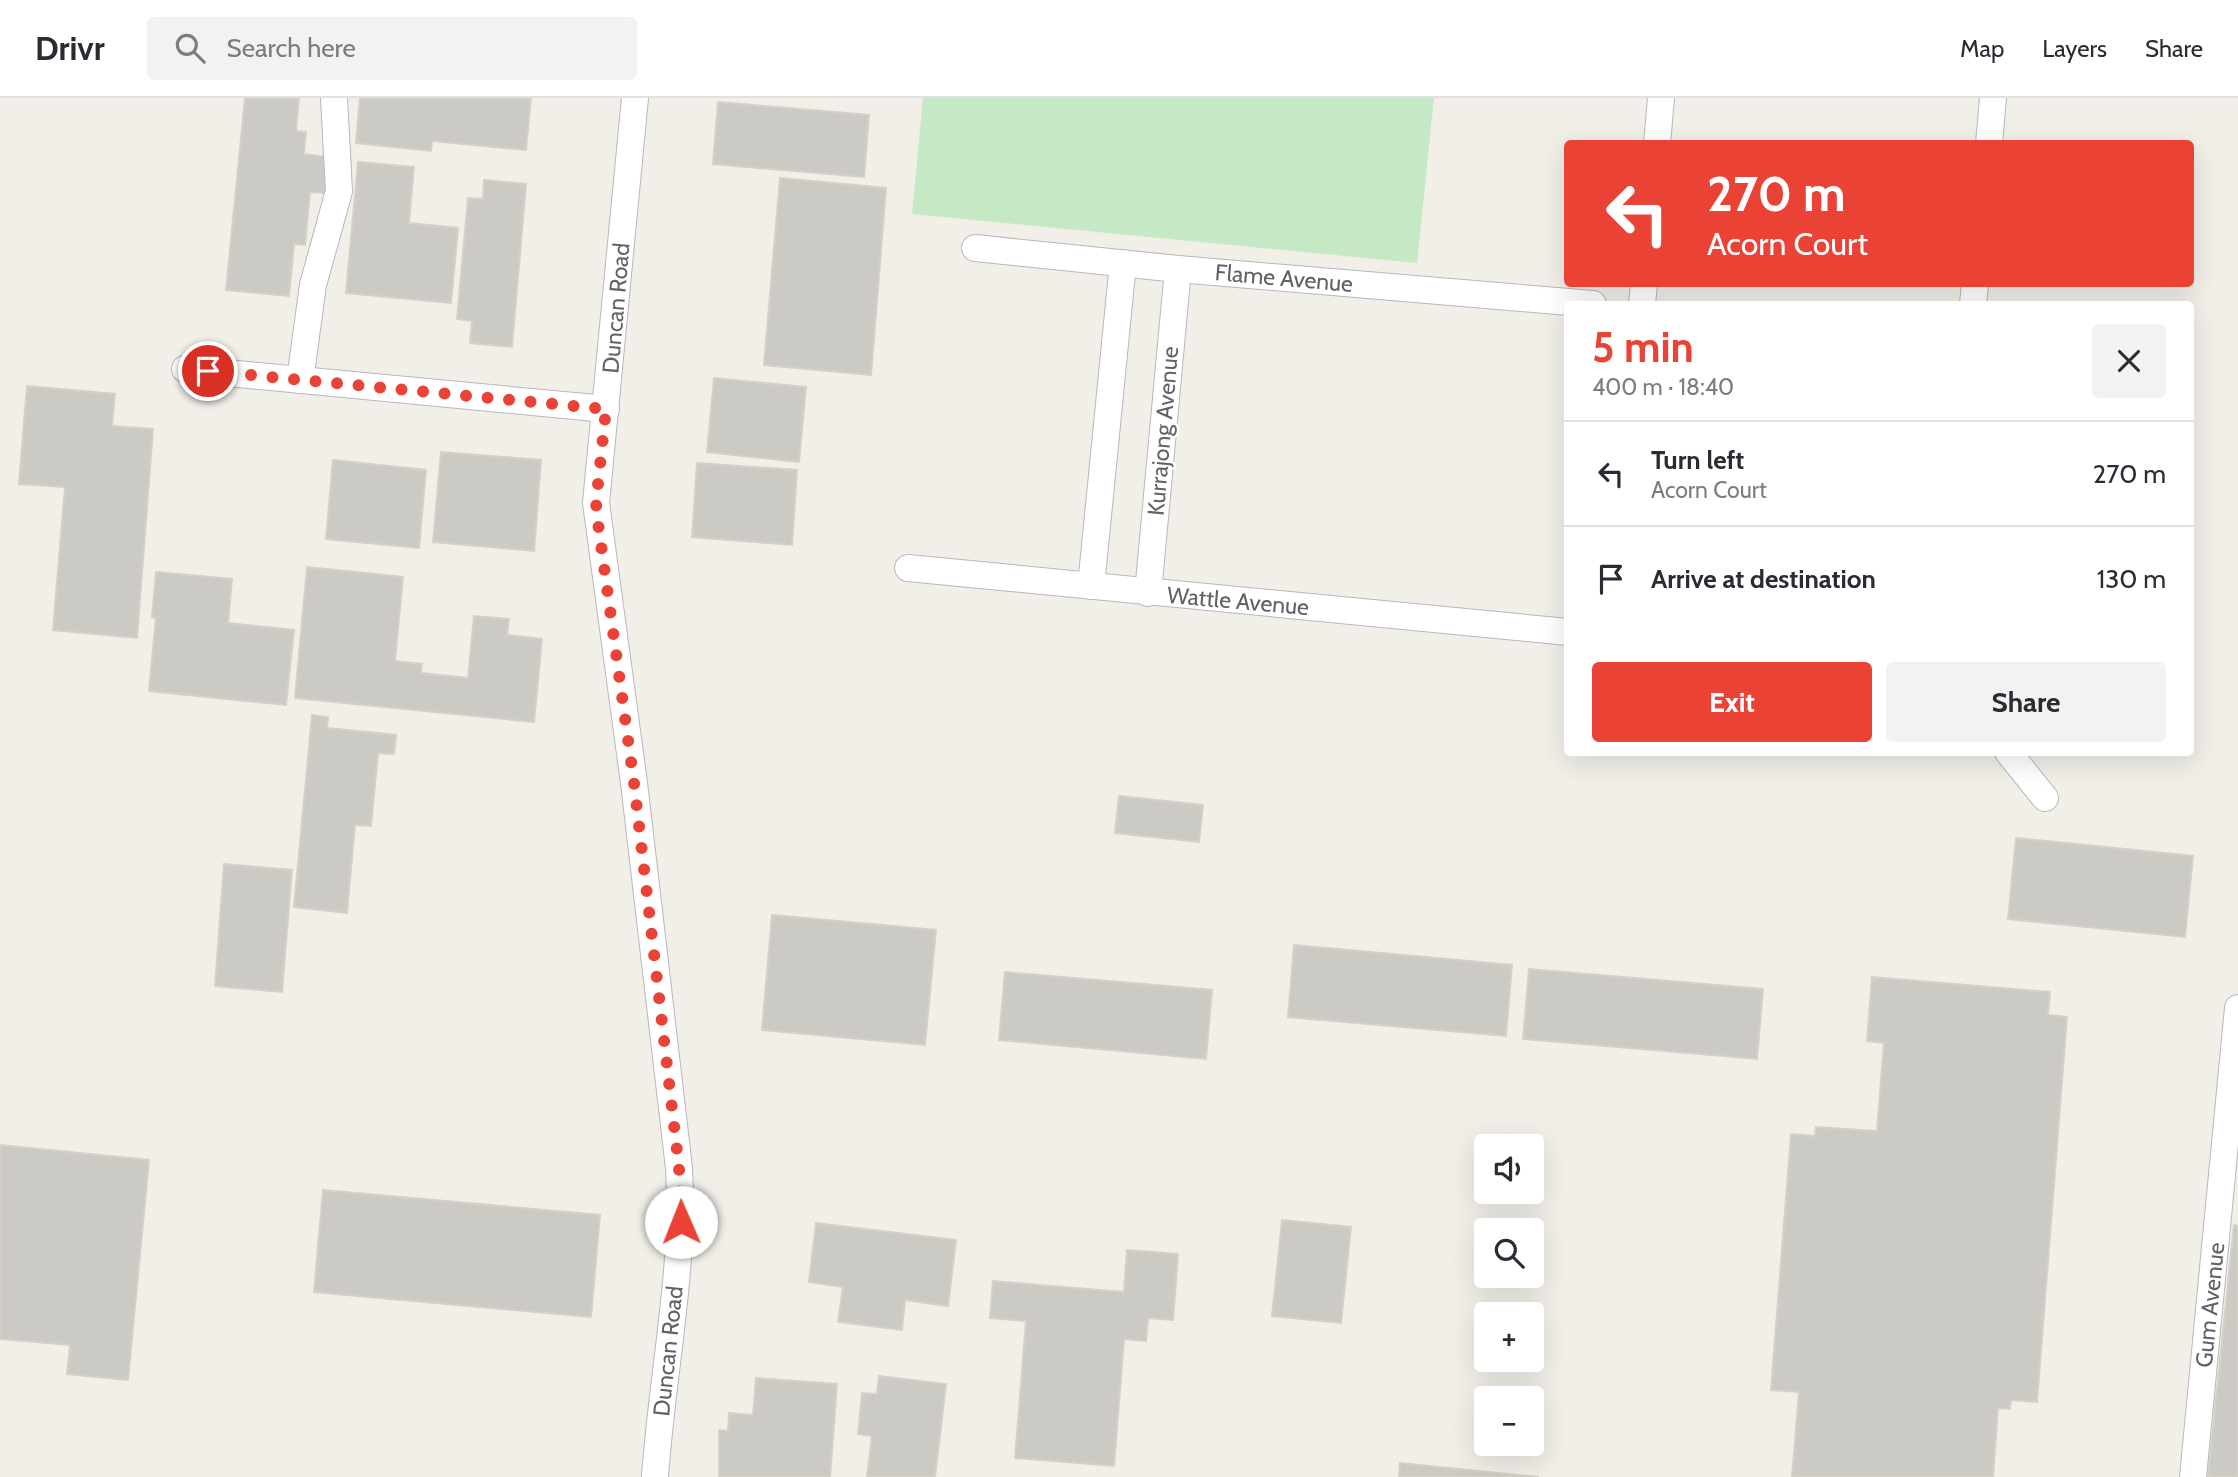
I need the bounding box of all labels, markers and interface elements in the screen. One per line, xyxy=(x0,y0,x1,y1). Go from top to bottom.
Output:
search box xyxy=(147,17,637,80)
text: Drivr xyxy=(35,28,105,68)
icon: search xyxy=(171,29,209,67)
text: Search here xyxy=(227,32,356,64)
text: Map xyxy=(1960,34,2004,63)
text: Layers xyxy=(2042,34,2107,63)
text: Share xyxy=(2145,34,2203,63)
text: 270 m xyxy=(1707,164,1846,223)
icon: left xyxy=(1592,168,1683,259)
text: Acorn Court xyxy=(1707,224,1868,263)
street label: Duncan Road xyxy=(596,242,636,374)
street label: Flame Avenue xyxy=(1214,258,1354,298)
text: 5 min xyxy=(1592,321,1694,373)
button: close xyxy=(2092,324,2166,398)
pin xyxy=(178,341,238,401)
street label: Kurrajong Avenue xyxy=(1142,345,1184,517)
icon: arrive xyxy=(189,352,227,390)
text: 400 m · 18:40 xyxy=(1592,373,1734,401)
text: Turn left xyxy=(1651,444,1744,476)
icon: left xyxy=(1592,455,1630,493)
text: 270 m xyxy=(2093,458,2166,490)
text: Acorn Court xyxy=(1651,476,1767,504)
icon: arrive xyxy=(1592,560,1630,598)
text: Arrive at destination xyxy=(1651,563,1876,595)
text: 130 m xyxy=(2097,563,2166,595)
street label: Wattle Avenue xyxy=(1166,581,1310,621)
button: Exit xyxy=(1592,662,1872,742)
button: Share xyxy=(1886,662,2166,742)
map controls xyxy=(1474,1134,1544,1456)
button: sound xyxy=(1474,1134,1544,1204)
position arrow xyxy=(644,1185,718,1259)
button: search xyxy=(1474,1218,1544,1288)
street label: Gum Avenue xyxy=(2190,1241,2231,1369)
street label: Duncan Road xyxy=(647,1284,689,1418)
button: + xyxy=(1474,1302,1544,1372)
button: − xyxy=(1474,1386,1544,1456)

